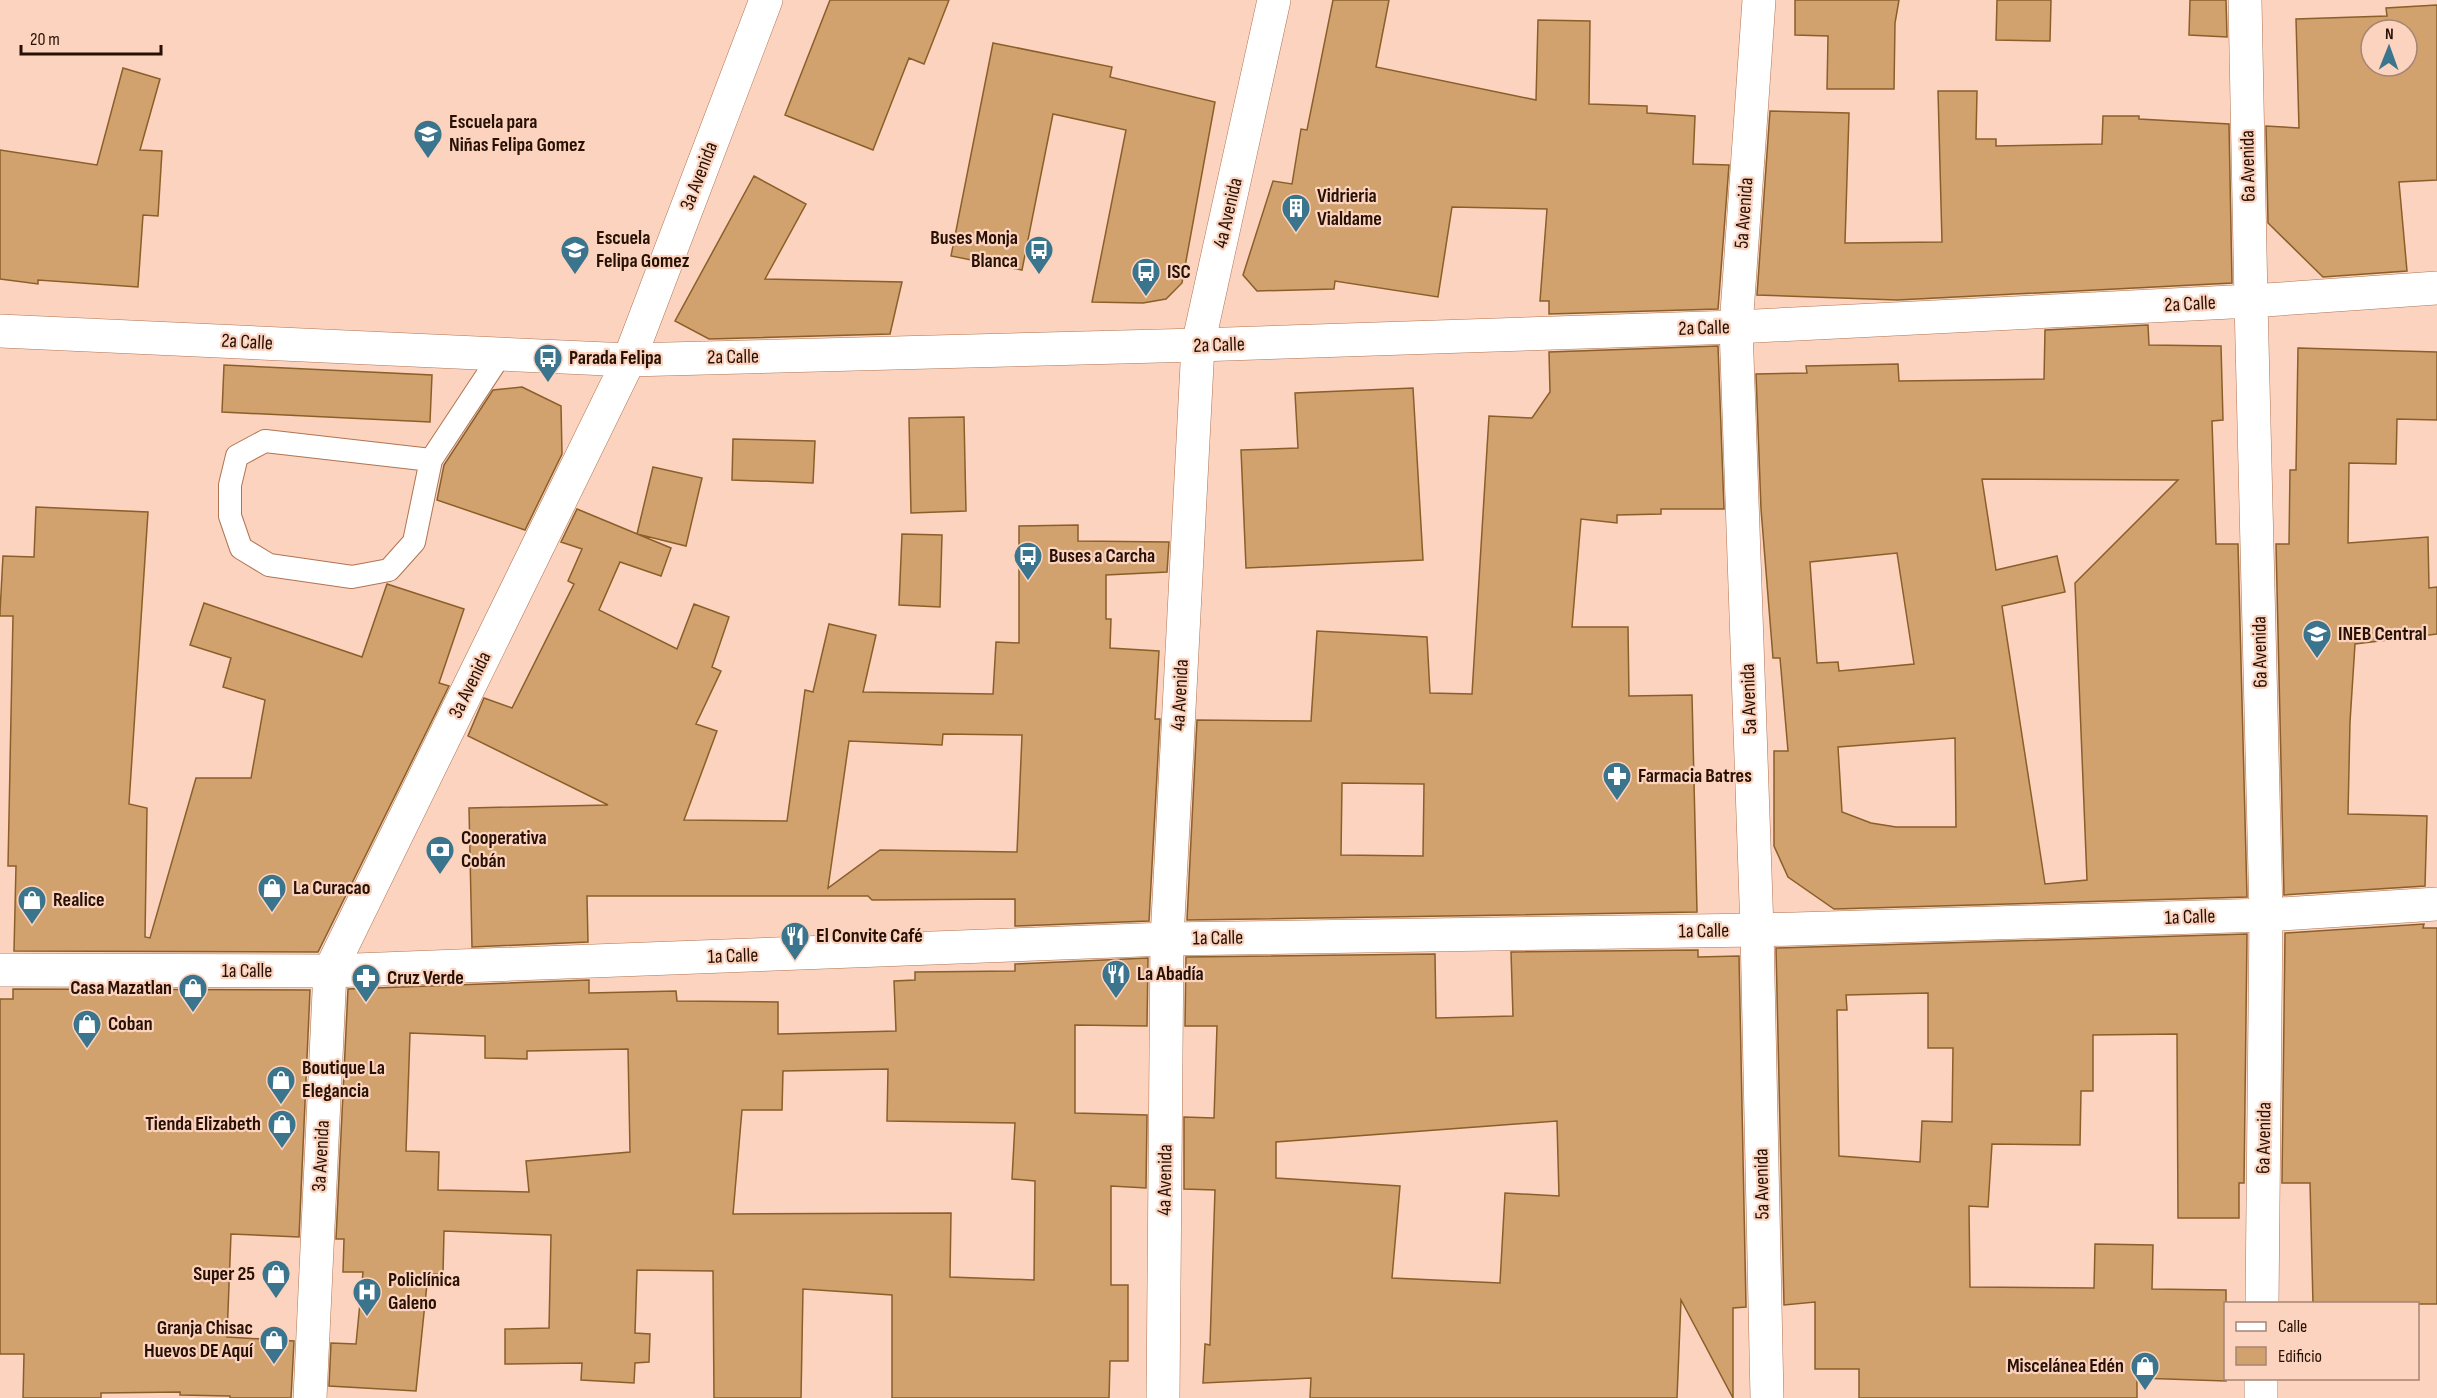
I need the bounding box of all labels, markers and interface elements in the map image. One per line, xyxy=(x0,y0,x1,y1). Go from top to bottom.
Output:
scale bar xyxy=(21,18,160,56)
north arrow xyxy=(2359,18,2419,78)
text: N xyxy=(2385,25,2394,44)
text: 20 m xyxy=(30,29,60,50)
place label: Escuela para Niñas Felipa Gomez xyxy=(449,110,585,157)
school or university icon: Escuela para Niñas Felipa Gomez xyxy=(412,118,444,160)
street label: 6a Avenida xyxy=(2235,130,2261,202)
street label: 3a Avenida xyxy=(675,138,723,214)
street label: 4a Avenida xyxy=(1208,175,1248,251)
street label: 5a Avenida xyxy=(1730,177,1758,249)
place label: Vidrieria Vialdame xyxy=(1317,184,1382,231)
building icon: Vidrieria Vialdame xyxy=(1280,192,1312,234)
place label: Escuela Felipa Gomez xyxy=(596,226,690,273)
place label: Buses Monja Blanca xyxy=(930,226,1018,273)
school or university icon: Escuela Felipa Gomez xyxy=(559,234,591,276)
bus stop icon: Buses Monja Blanca xyxy=(1023,234,1055,276)
bus stop icon: ISC xyxy=(1130,256,1162,298)
place label: ISC xyxy=(1167,260,1191,284)
street label: 2a Calle xyxy=(2164,291,2216,317)
street label: 2a Calle xyxy=(1678,315,1730,341)
street label: 2a Calle xyxy=(221,329,273,355)
street label: 2a Calle xyxy=(1193,332,1245,358)
bus stop icon: Parada Felipa xyxy=(532,342,564,384)
street label: 2a Calle xyxy=(707,345,759,369)
place label: Parada Felipa xyxy=(569,346,662,370)
bus stop icon: Buses a Carcha xyxy=(1012,540,1044,582)
place label: Buses a Carcha xyxy=(1049,544,1155,568)
street label: 6a Avenida xyxy=(2247,616,2273,688)
school or university icon: INEB Central xyxy=(2301,618,2333,660)
place label: INEB Central xyxy=(2338,622,2427,646)
street label: 3a Avenida xyxy=(444,648,496,722)
street label: 4a Avenida xyxy=(1166,659,1194,731)
street label: 5a Avenida xyxy=(1736,663,1762,735)
pharmacy icon: Farmacia Batres xyxy=(1601,760,1633,802)
place label: Farmacia Batres xyxy=(1638,764,1752,788)
place label: Cooperativa Cobán xyxy=(461,826,547,873)
bank icon: Cooperativa Cobán xyxy=(424,834,456,876)
shop icon: La Curacao xyxy=(256,872,288,914)
place label: La Curacao xyxy=(293,876,370,900)
shop icon: Realice xyxy=(16,884,48,926)
place label: Realice xyxy=(53,888,105,912)
street label: 1a Calle xyxy=(2164,904,2216,930)
street label: 1a Calle xyxy=(1679,919,1729,943)
restaurant icon: El Convite Café xyxy=(779,920,811,962)
place label: El Convite Café xyxy=(816,924,923,948)
street label: 1a Calle xyxy=(1193,926,1243,950)
street label: 1a Calle xyxy=(707,943,759,969)
restaurant icon: La Abadía xyxy=(1100,958,1132,1000)
street label: 1a Calle xyxy=(222,959,272,983)
pharmacy icon: Cruz Verde xyxy=(350,962,382,1004)
place label: La Abadía xyxy=(1137,962,1204,986)
place label: Cruz Verde xyxy=(387,966,464,990)
shop icon: Casa Mazatlan xyxy=(177,972,209,1014)
place label: Casa Mazatlan xyxy=(70,976,172,1000)
shop icon: Coban xyxy=(71,1008,103,1050)
place label: Coban xyxy=(108,1012,153,1036)
place label: Boutique La Elegancia xyxy=(302,1056,385,1103)
shop icon: Boutique La Elegancia xyxy=(265,1064,297,1106)
street label: 6a Avenida xyxy=(2251,1102,2277,1174)
shop icon: Tienda Elizabeth xyxy=(266,1108,298,1150)
place label: Tienda Elizabeth xyxy=(145,1112,261,1136)
street label: 3a Avenida xyxy=(307,1120,335,1192)
street label: 4a Avenida xyxy=(1152,1144,1178,1216)
street label: 5a Avenida xyxy=(1749,1148,1775,1220)
shop icon: Super 25 xyxy=(260,1258,292,1300)
place label: Super 25 xyxy=(193,1262,255,1286)
place label: Policlínica Galeno xyxy=(388,1268,460,1315)
hospital icon: Policlínica Galeno xyxy=(351,1276,383,1318)
legend xyxy=(2224,1302,2419,1380)
place label: Granja Chisac Huevos DE Aquí xyxy=(144,1316,254,1363)
text: Calle xyxy=(2278,1316,2307,1337)
shop icon: Granja Chisac Huevos DE Aquí xyxy=(258,1324,290,1366)
text: Edificio xyxy=(2278,1346,2322,1367)
shop icon: Miscelánea Edén xyxy=(2129,1350,2161,1392)
place label: Miscelánea Edén xyxy=(2007,1354,2124,1378)

